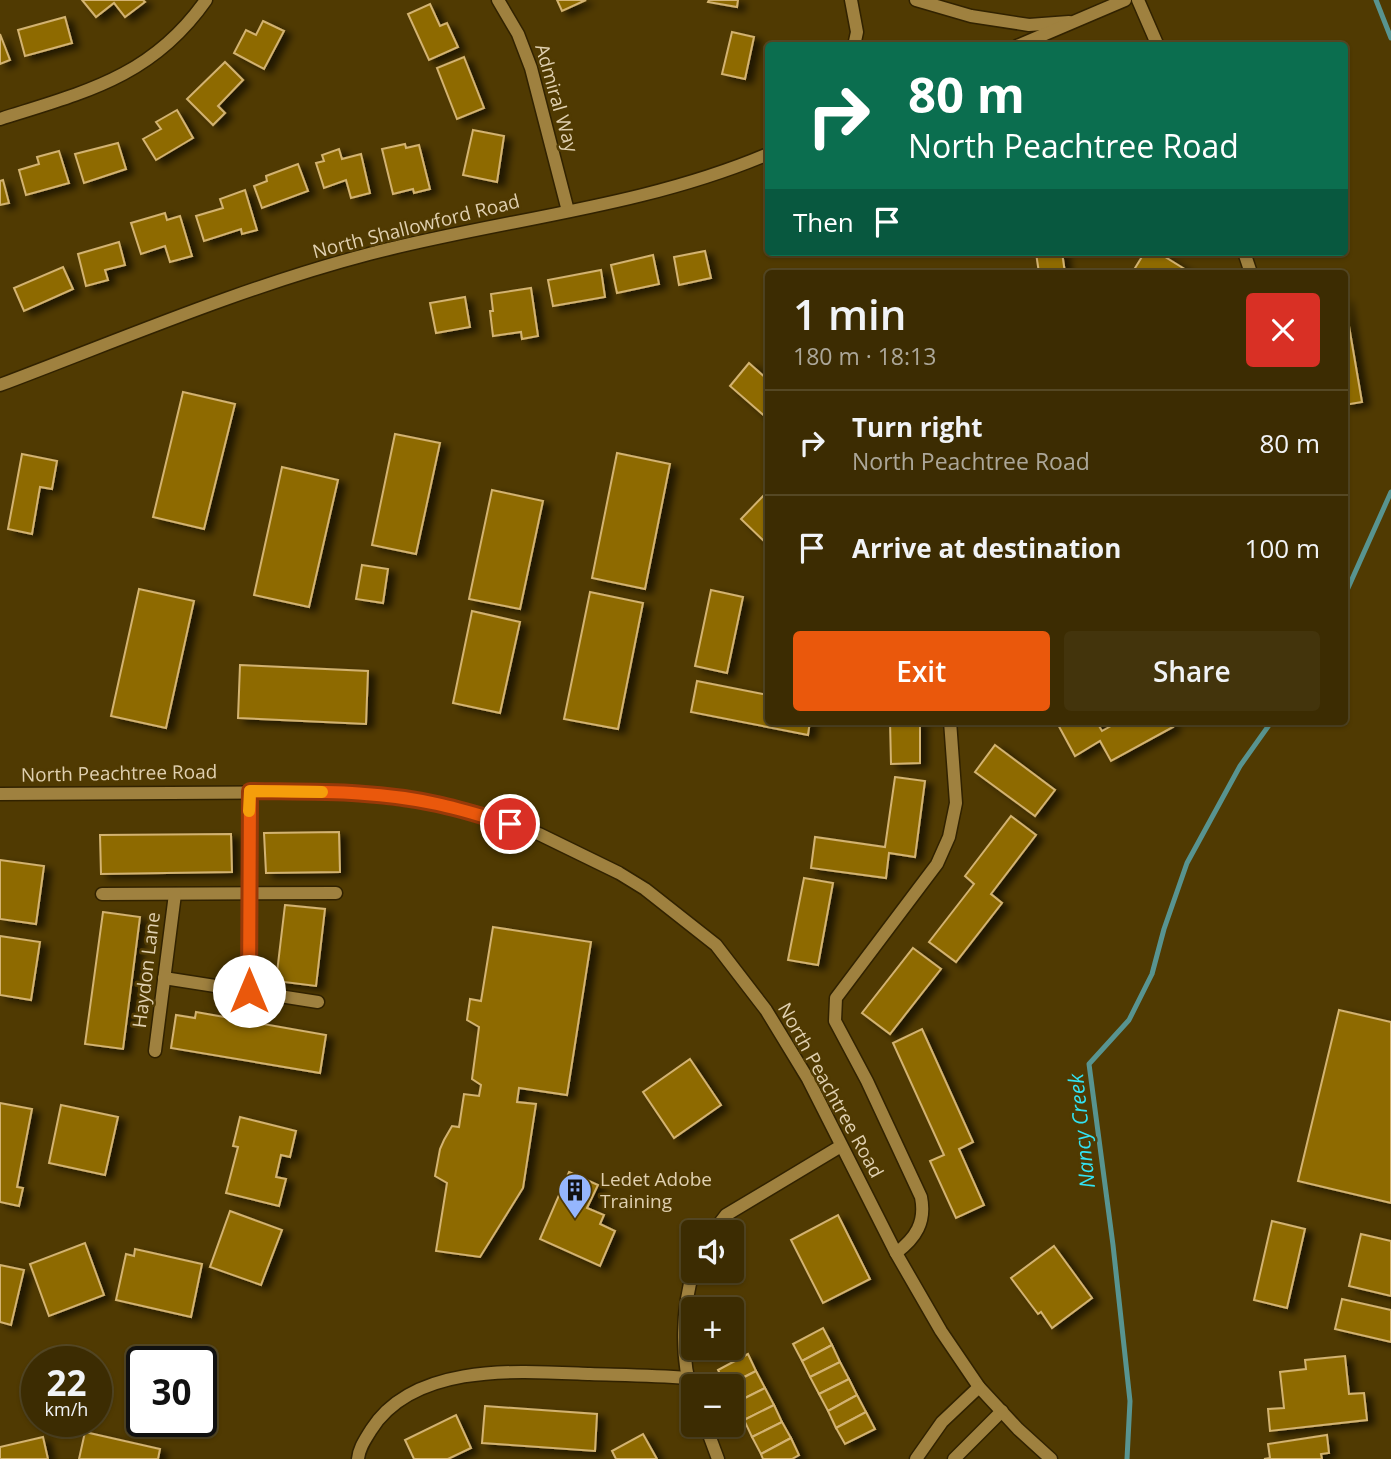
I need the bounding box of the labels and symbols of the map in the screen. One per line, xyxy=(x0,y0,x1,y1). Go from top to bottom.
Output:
street label: Admiral Way xyxy=(529,41,585,156)
street label: North Shallowford Road xyxy=(310,188,522,264)
street label: North Peachtree Road xyxy=(21,758,217,788)
pin xyxy=(480,794,540,854)
street label: Haydon Lane xyxy=(126,911,166,1029)
position arrow xyxy=(212,954,286,1028)
street label: North Peachtree Road xyxy=(772,998,890,1182)
water label: Nancy Creek xyxy=(1061,1072,1101,1190)
place label: Ledet Adobe Training xyxy=(600,1166,712,1214)
building icon: Ledet Adobe Training xyxy=(556,1171,594,1220)
speed limit sign: 30 xyxy=(126,1346,217,1437)

